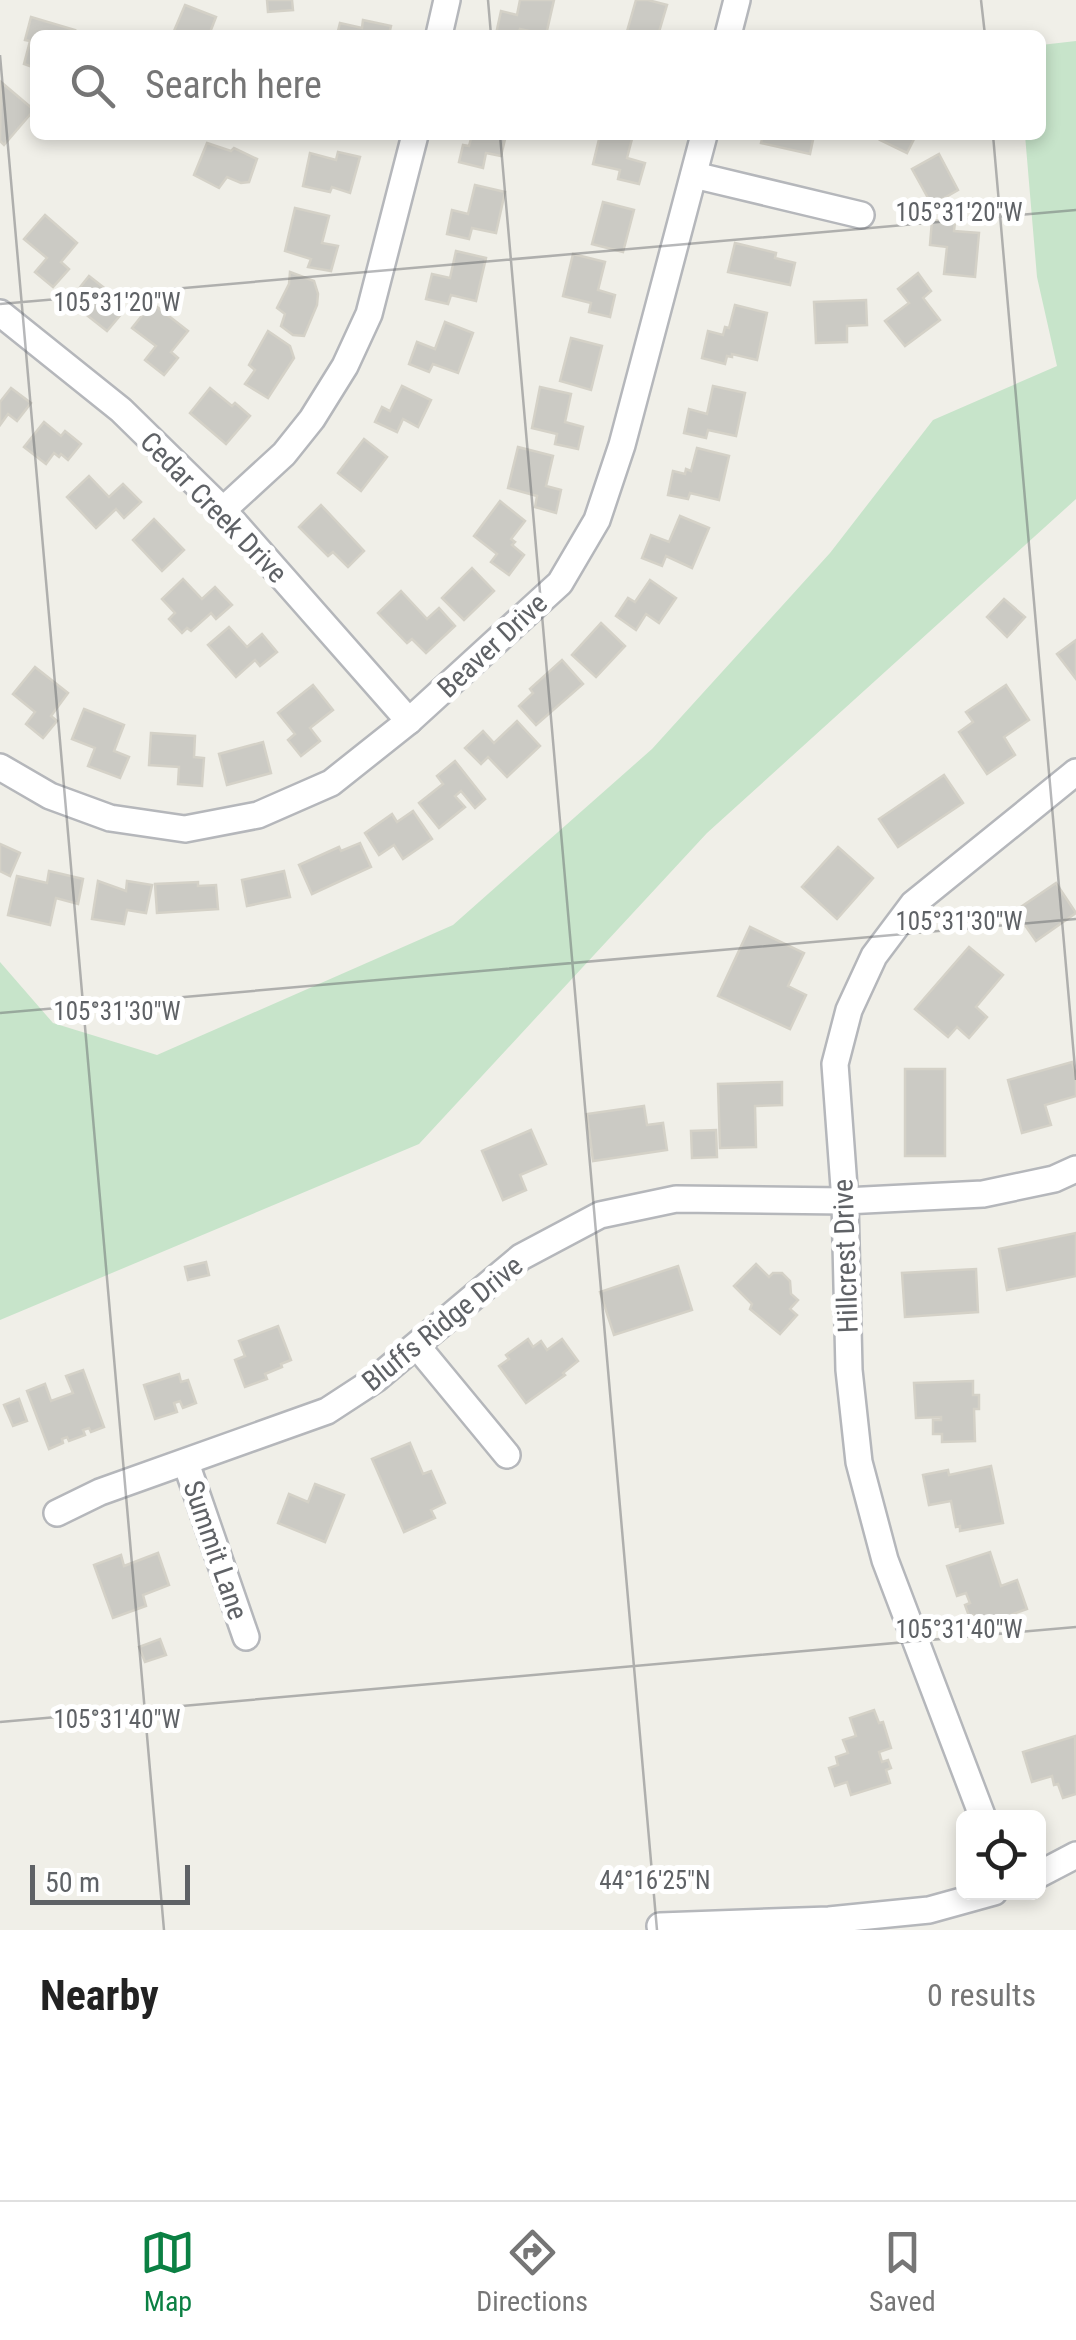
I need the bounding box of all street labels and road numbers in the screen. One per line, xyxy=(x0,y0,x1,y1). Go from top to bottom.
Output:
street label: Cedar Creek Drive xyxy=(133,425,294,590)
street label: Beaver Drive xyxy=(431,586,554,704)
street label: Hillcrest Drive xyxy=(826,1178,865,1334)
street label: Bluffs Ridge Drive xyxy=(356,1249,529,1398)
street label: Summit Lane xyxy=(176,1476,255,1624)

